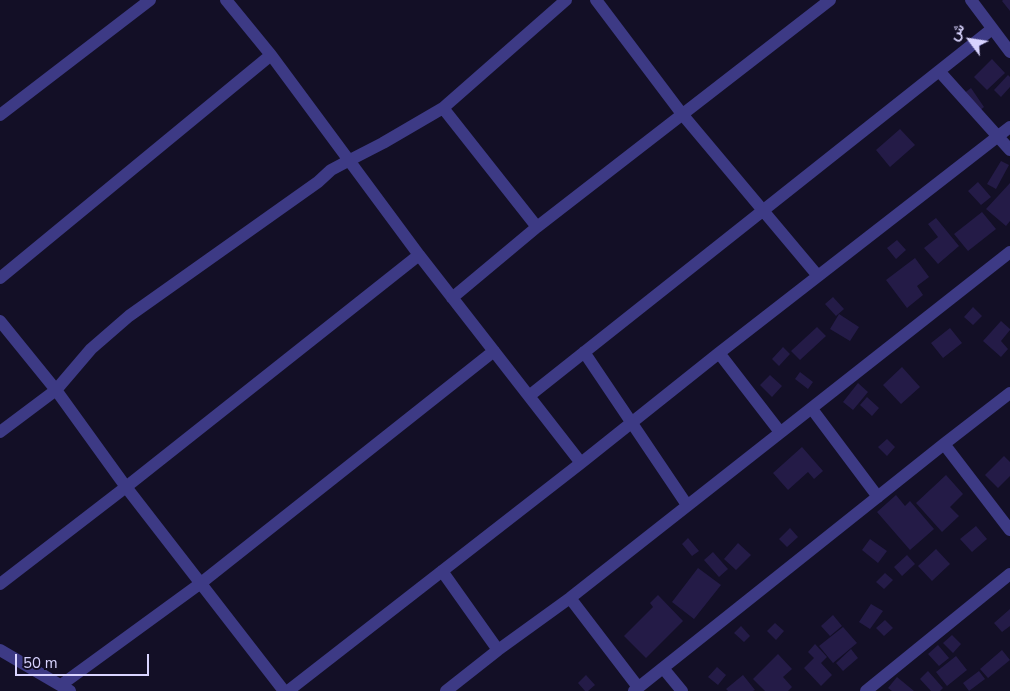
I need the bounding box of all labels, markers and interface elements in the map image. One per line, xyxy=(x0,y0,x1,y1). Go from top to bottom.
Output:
north arrow xyxy=(945,15,995,65)
text: ش xyxy=(944,20,969,44)
scale bar xyxy=(18,644,151,676)
text: 50 m xyxy=(23,653,58,673)

